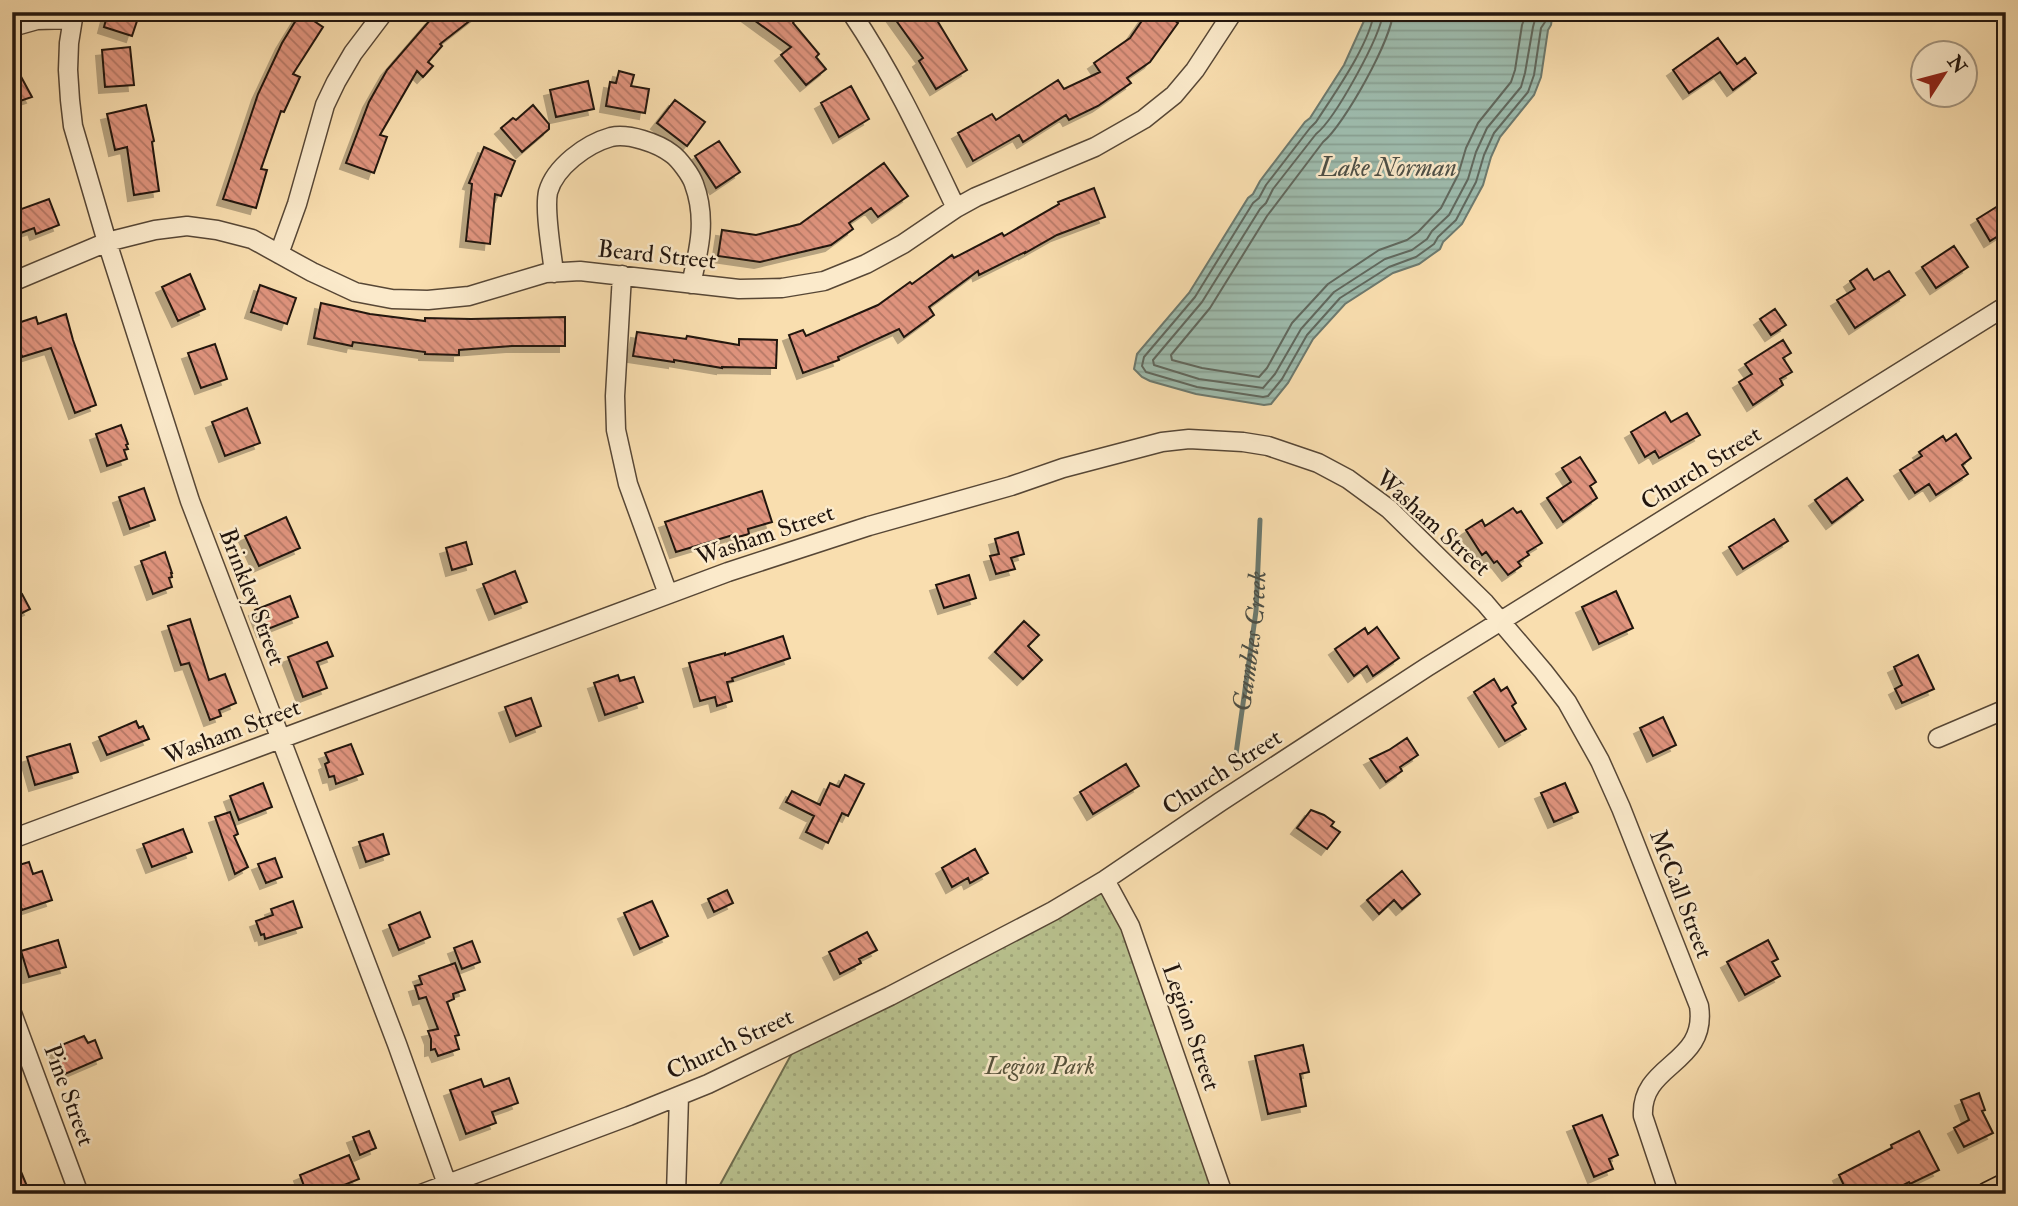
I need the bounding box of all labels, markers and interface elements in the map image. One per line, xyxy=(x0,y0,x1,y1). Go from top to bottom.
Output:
north arrow xyxy=(1910,38,1980,108)
text: N xyxy=(1942,50,1972,79)
water label: Lake Norman xyxy=(1318,152,1457,184)
street label: Beard Street xyxy=(596,233,718,277)
street label: Church Street xyxy=(1635,419,1767,517)
street label: Washam Street xyxy=(1368,463,1497,583)
street label: Washam Street xyxy=(691,497,838,573)
street label: Brinkley Street xyxy=(212,524,292,670)
water label: Gambles Creek xyxy=(1226,570,1274,714)
street label: Washam Street xyxy=(158,692,305,773)
street label: Church Street xyxy=(1156,722,1288,822)
street label: McCall Street xyxy=(1642,825,1720,963)
street label: Legion Street xyxy=(1155,959,1227,1095)
street label: Church Street xyxy=(662,1001,799,1087)
street label: Pine Street xyxy=(36,1040,102,1150)
park label: Legion Park xyxy=(984,1051,1095,1082)

